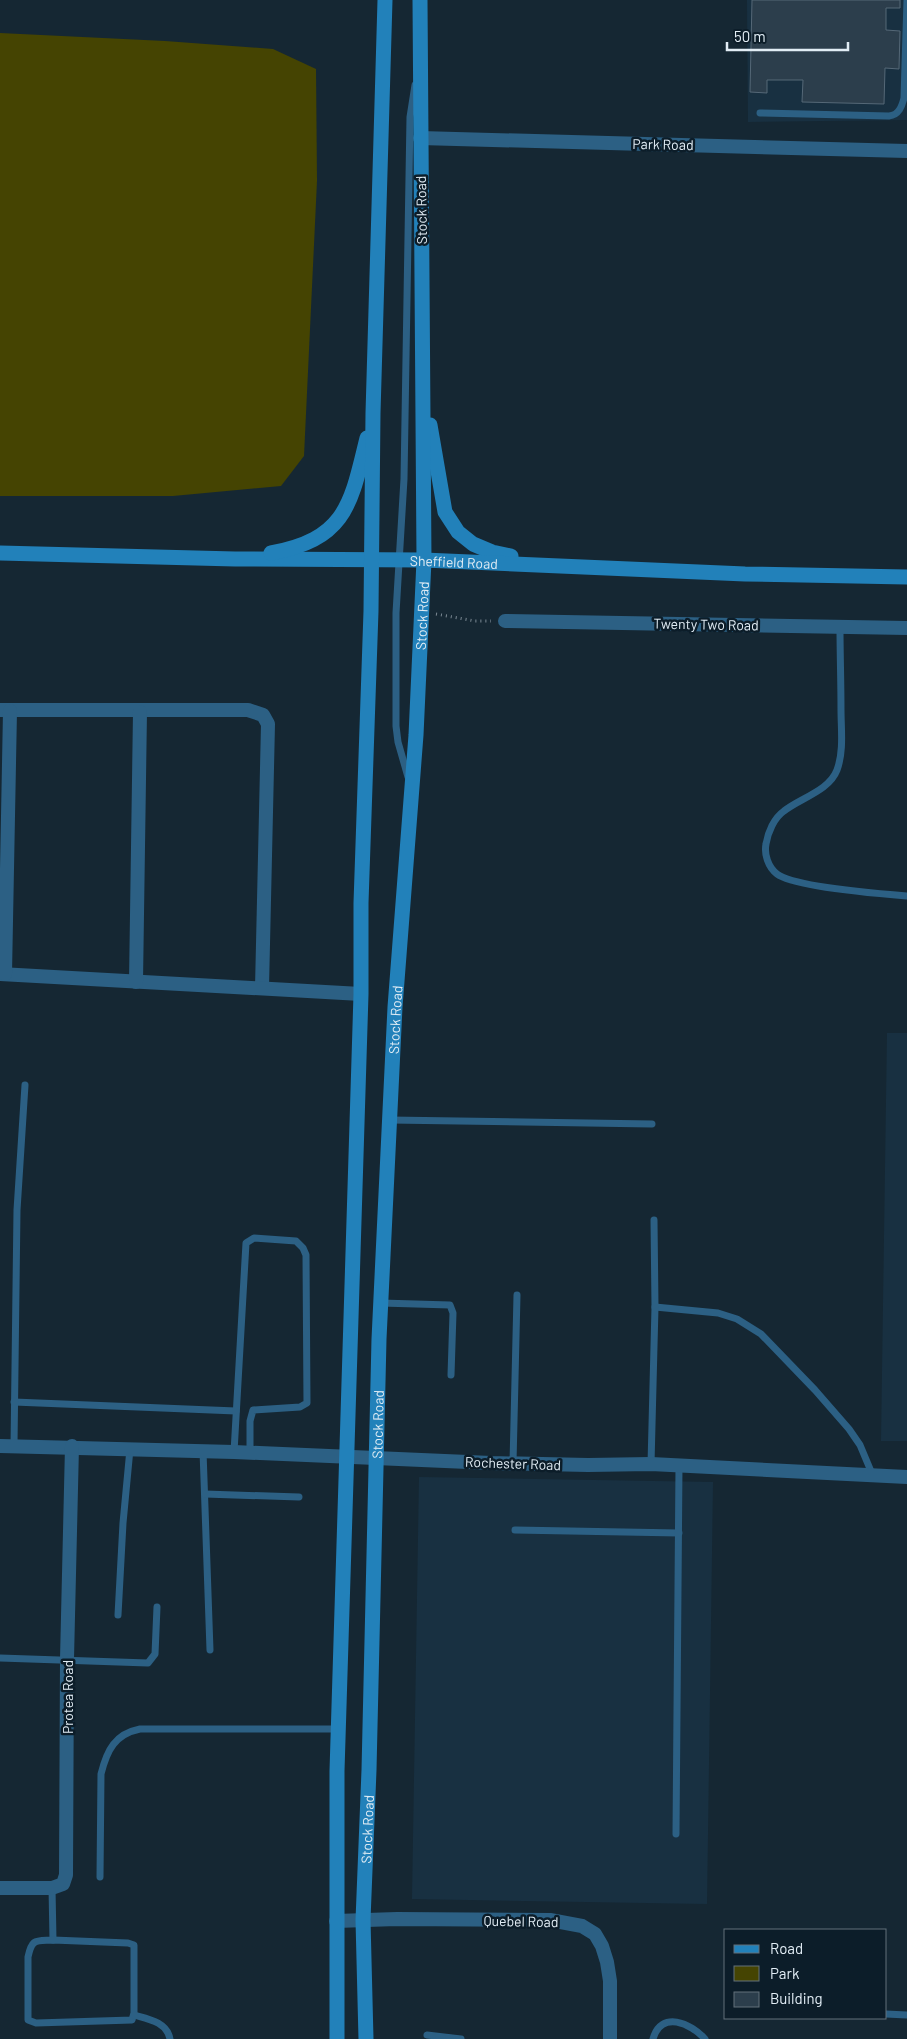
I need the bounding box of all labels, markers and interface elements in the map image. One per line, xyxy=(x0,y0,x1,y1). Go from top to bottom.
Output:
scale bar xyxy=(727,20,848,52)
text: 50 m xyxy=(734,27,766,45)
street label: Park Road xyxy=(632,135,694,153)
street label: Stock Road xyxy=(412,175,430,245)
street label: Sheffield Road xyxy=(410,551,498,572)
street label: Stock Road xyxy=(411,581,432,650)
street label: Twenty Two Road xyxy=(653,615,759,633)
street label: Stock Road xyxy=(384,985,405,1054)
street label: Stock Road xyxy=(368,1390,386,1459)
street label: Rochester Road xyxy=(465,1453,561,1473)
street label: Protea Road xyxy=(59,1660,76,1734)
street label: Stock Road xyxy=(357,1794,377,1864)
street label: Quebel Road xyxy=(483,1912,559,1930)
legend xyxy=(724,1929,887,2019)
text: Road xyxy=(770,1939,803,1957)
text: Park xyxy=(770,1964,800,1982)
text: Building xyxy=(770,1989,823,2007)

